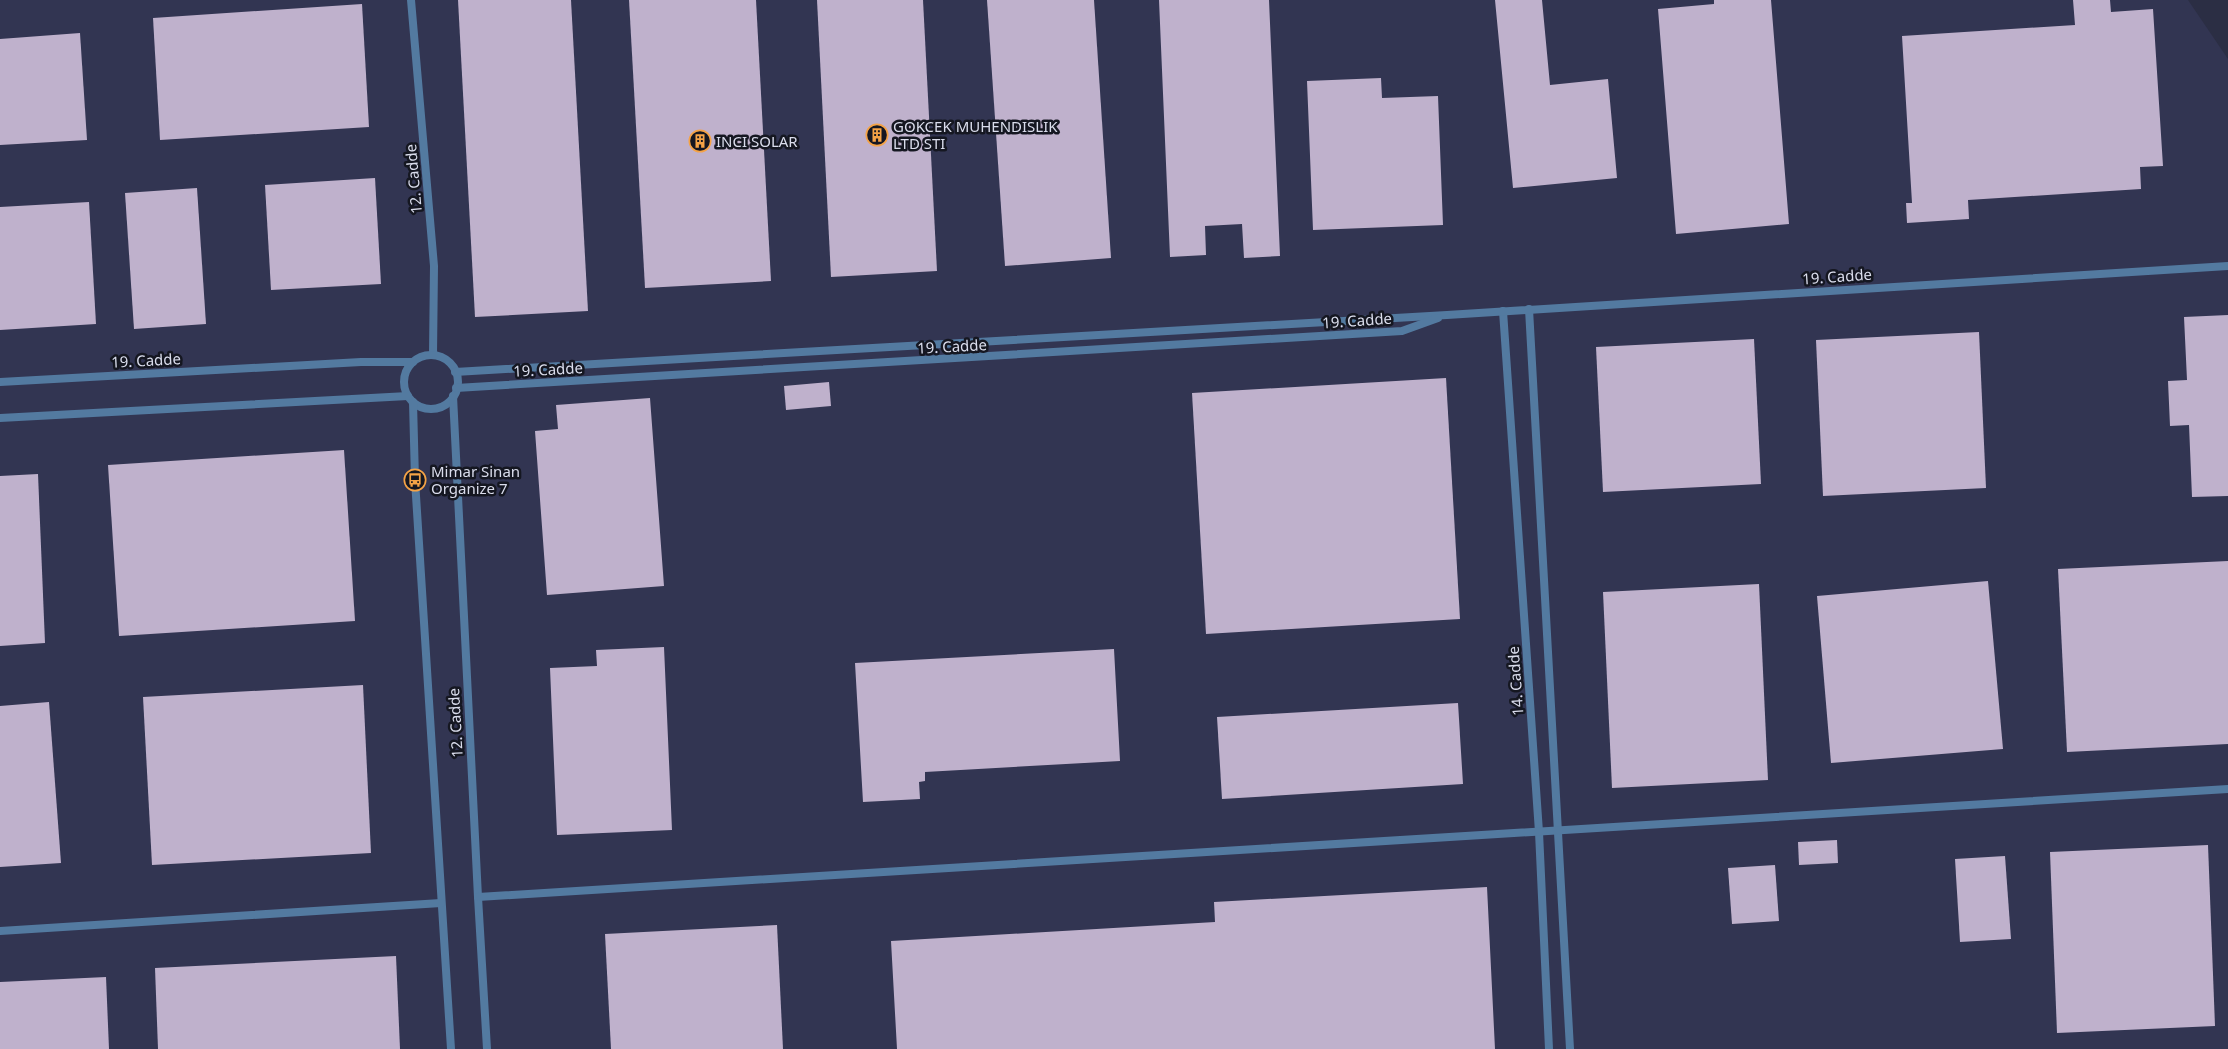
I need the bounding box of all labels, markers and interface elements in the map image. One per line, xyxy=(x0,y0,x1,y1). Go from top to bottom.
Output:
place label: GOKCEK MUHENDISLIK LTD STI xyxy=(893,116,1058,153)
building icon: GOKCEK MUHENDISLIK LTD STI xyxy=(865,123,889,147)
building icon: INCI SOLAR xyxy=(688,129,712,153)
place label: INCI SOLAR xyxy=(716,131,798,151)
street label: 12. Cadde xyxy=(400,143,426,215)
street label: 19. Cadde xyxy=(1801,264,1873,288)
street label: 19. Cadde xyxy=(1321,308,1393,332)
street label: 19. Cadde xyxy=(917,334,987,358)
street label: 19. Cadde xyxy=(111,348,181,372)
street label: 19. Cadde xyxy=(513,357,583,381)
place label: Mimar Sinan Organize 7 xyxy=(431,461,520,498)
bus stop icon: Mimar Sinan Organize 7 xyxy=(403,468,427,492)
street label: 14. Cadde xyxy=(1503,645,1527,717)
street label: 12. Cadde xyxy=(443,688,467,758)

